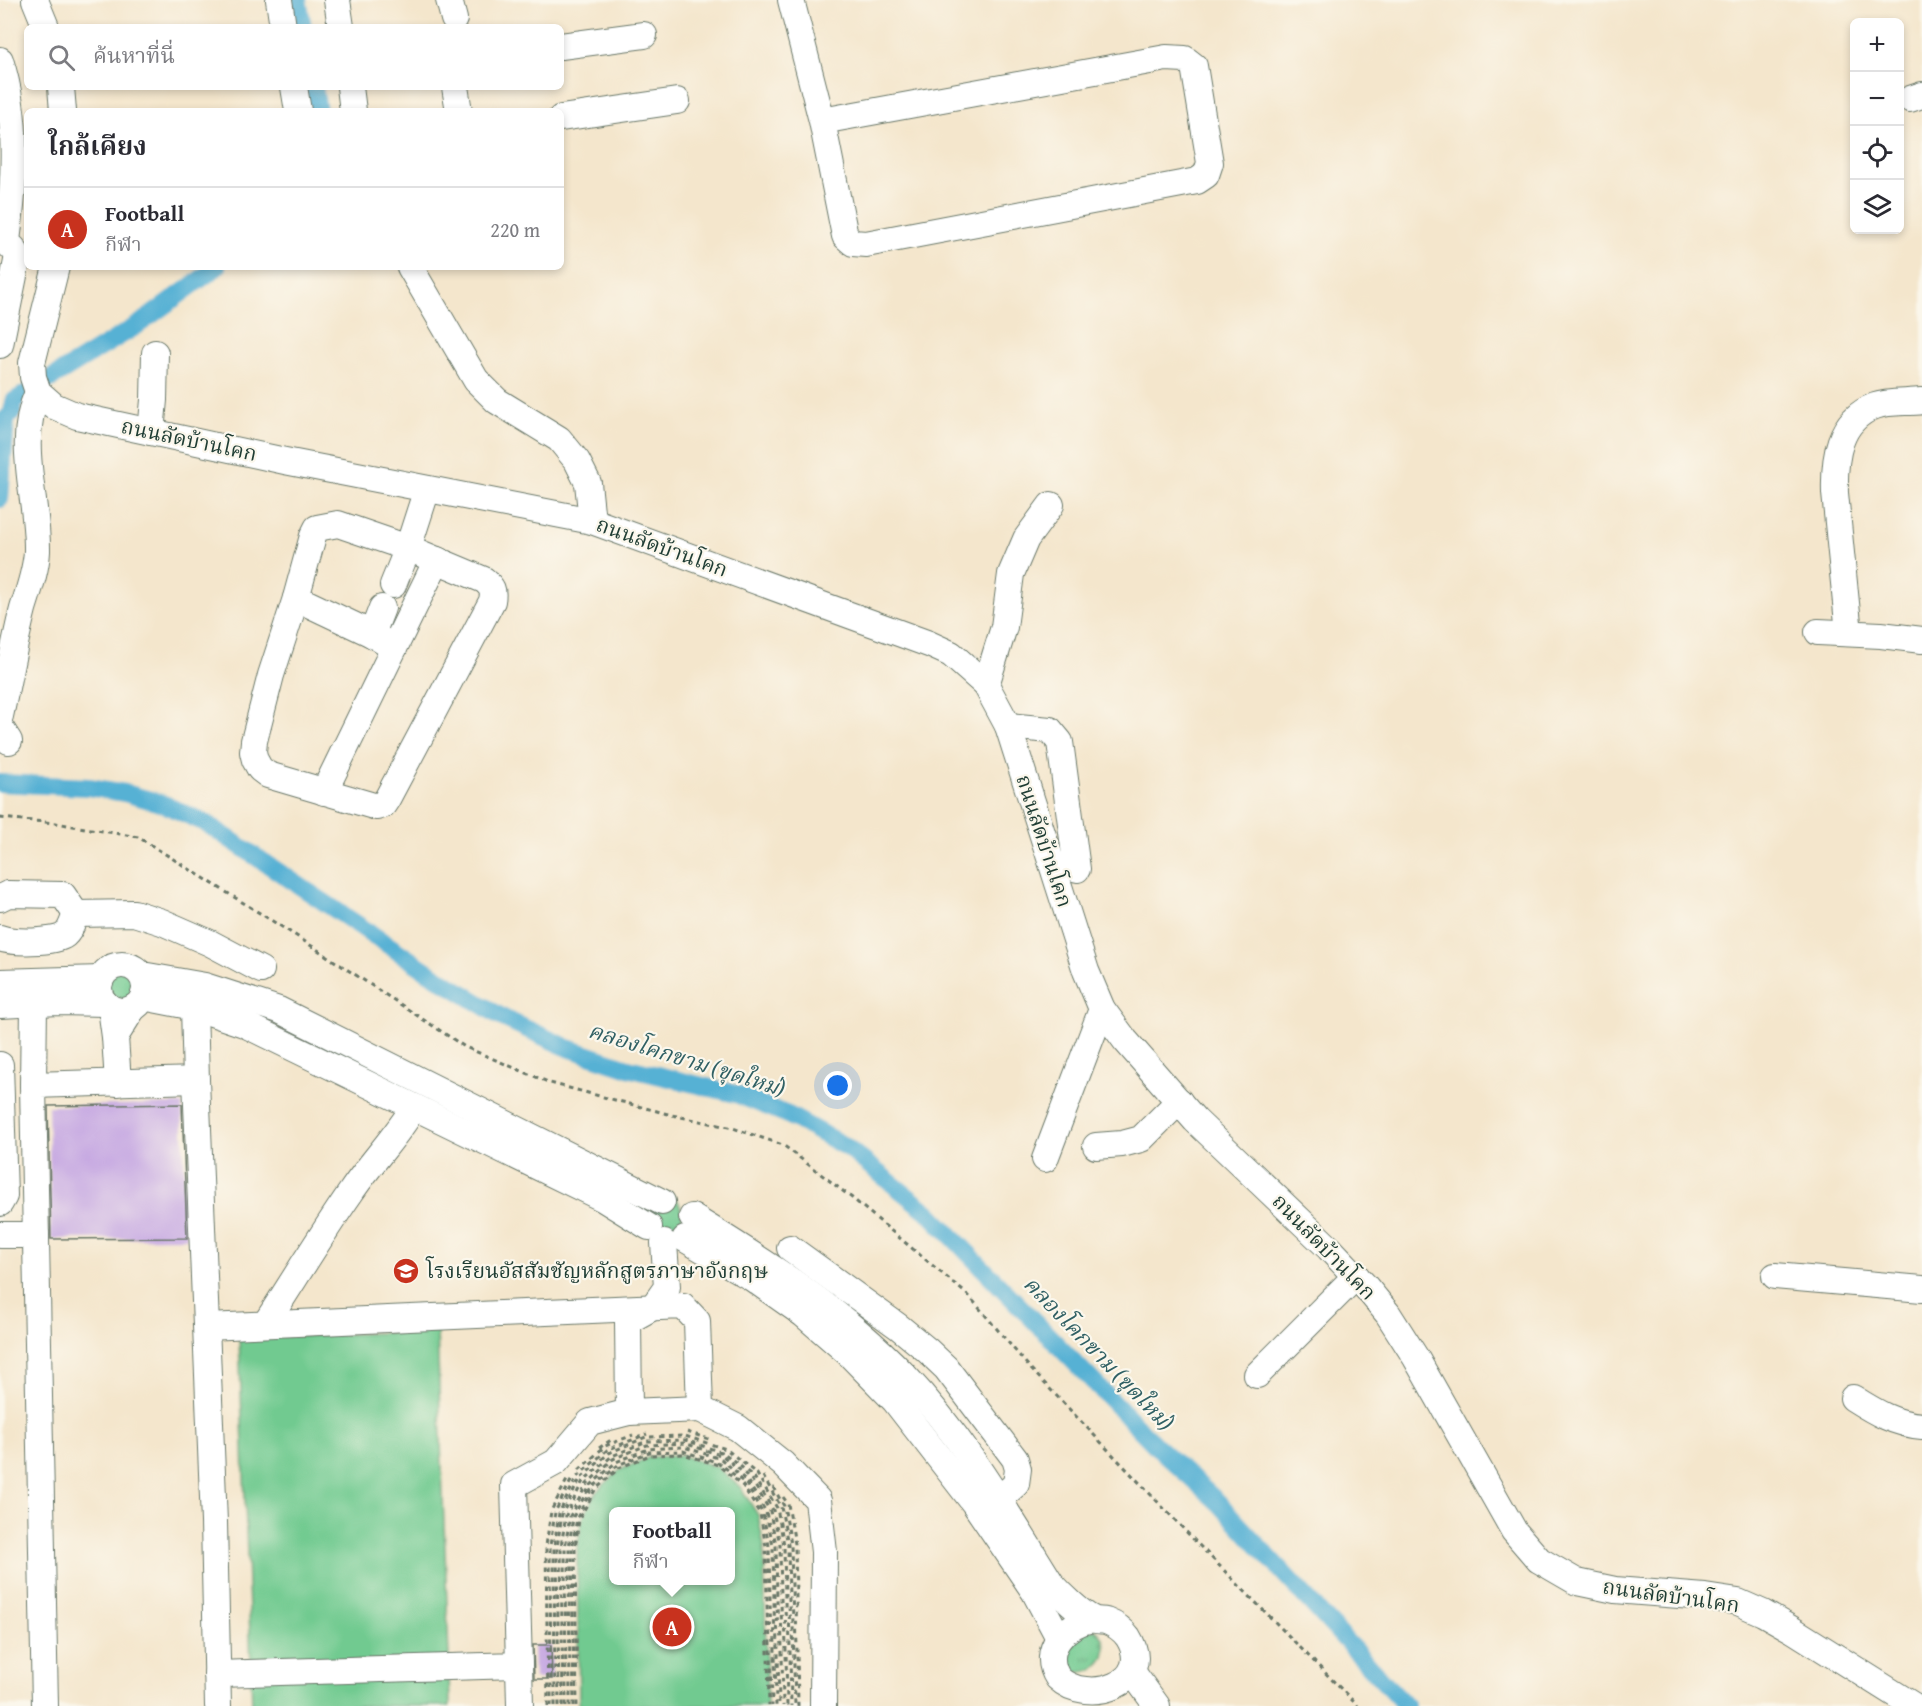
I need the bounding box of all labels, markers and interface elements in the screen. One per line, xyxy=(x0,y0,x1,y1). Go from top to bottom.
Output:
map controls xyxy=(1850,18,1904,234)
button: + xyxy=(1850,18,1904,72)
search box xyxy=(24,24,564,90)
text: ค้นหาที่นี่ xyxy=(93,39,175,71)
icon: search xyxy=(45,41,78,74)
button: − xyxy=(1850,72,1904,126)
text: ใกล้เคียง xyxy=(48,126,147,165)
button: locate xyxy=(1850,126,1904,180)
button: layers xyxy=(1850,180,1904,234)
text: Football xyxy=(105,197,184,229)
text: A xyxy=(61,215,74,244)
text: 220 m xyxy=(490,215,540,244)
text: กีฬา xyxy=(105,229,141,258)
street label: ถนนลัดบ้านโคก xyxy=(118,410,260,469)
street label: ถนนลัดบ้านโคก xyxy=(592,508,732,585)
street label: ถนนลัดบ้านโคก xyxy=(1008,770,1081,911)
water label: คลองโคกขาม (ขุดใหม่) xyxy=(585,1014,789,1104)
your location xyxy=(823,1071,852,1100)
street label: ถนนลัดบ้านโคก xyxy=(1265,1186,1383,1307)
place label: โรงเรียนอัสสัมชัญหลักสูตรภาษาอังกฤษ xyxy=(425,1255,768,1286)
school or university icon: โรงเรียนอัสสัมชัญหลักสูตรภาษาอังกฤษ xyxy=(391,1256,421,1286)
water label: คลองโคกขาม (ขุดใหม่) xyxy=(1017,1268,1181,1438)
popup xyxy=(609,1507,735,1585)
text: Football xyxy=(632,1514,712,1546)
text: กีฬา xyxy=(632,1546,669,1575)
street label: ถนนลัดบ้านโคก xyxy=(1601,1571,1742,1620)
pin: A xyxy=(652,1604,692,1650)

